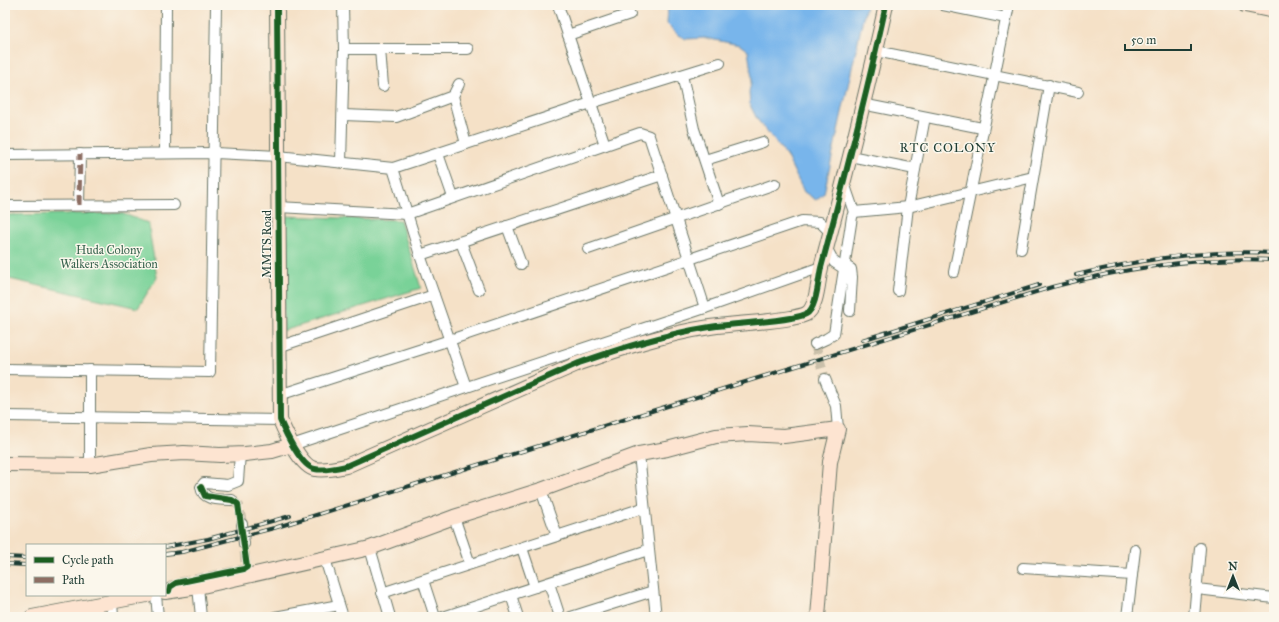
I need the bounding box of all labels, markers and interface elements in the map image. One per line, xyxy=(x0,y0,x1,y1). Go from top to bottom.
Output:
scale bar xyxy=(1125,26,1191,52)
text: 50 m xyxy=(1131,33,1156,47)
district label: RTC COLONY xyxy=(900,140,996,156)
street label: MMTS Road xyxy=(260,210,274,278)
park label: Huda Colony Walkers Association xyxy=(60,243,158,271)
legend xyxy=(26,544,166,596)
text: Cycle path xyxy=(62,553,114,567)
north arrow xyxy=(1213,556,1253,596)
text: N xyxy=(1228,560,1238,573)
text: Path xyxy=(62,573,85,587)

